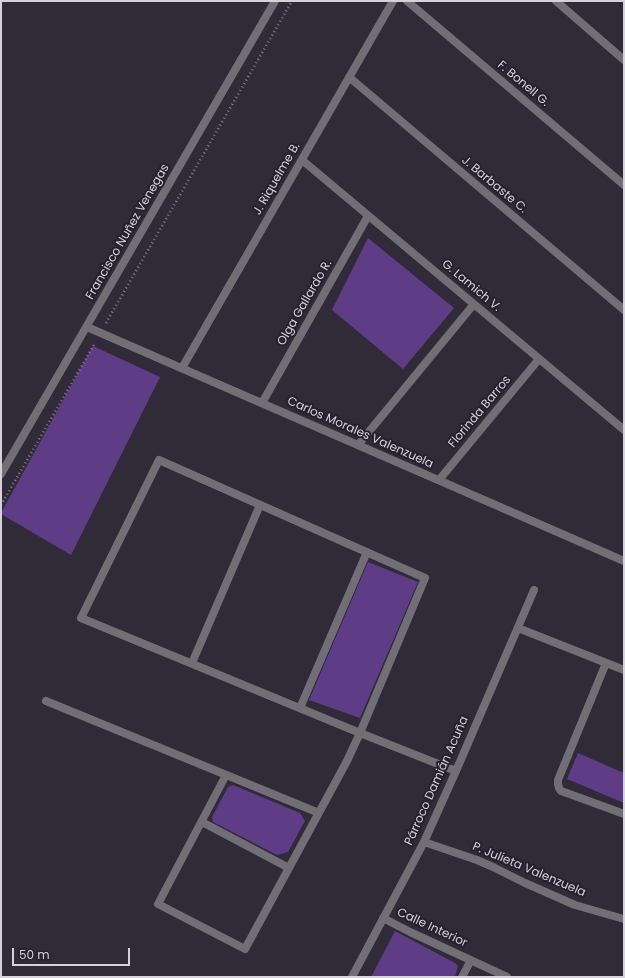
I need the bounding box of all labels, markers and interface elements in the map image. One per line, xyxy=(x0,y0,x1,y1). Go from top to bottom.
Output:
street label: F. Bonell G. xyxy=(494,58,552,110)
street label: J. Riquelme B. xyxy=(250,140,304,218)
street label: J. Barbaste C. xyxy=(458,153,530,217)
street label: Francisco Nuñez Venegas xyxy=(83,162,173,302)
street label: G. Lamich V. xyxy=(439,257,503,315)
street label: Olga Gallardo R. xyxy=(275,258,335,348)
street label: Florinda Barros xyxy=(446,373,514,451)
street label: Carlos Morales Valenzuela xyxy=(285,394,435,472)
street label: Párroco Damián Acuña xyxy=(402,714,472,848)
street label: P. Julieta Valenzuela xyxy=(470,840,588,900)
street label: Calle Interior xyxy=(395,905,469,951)
scale bar xyxy=(14,940,132,966)
text: 50 m xyxy=(19,946,50,963)

